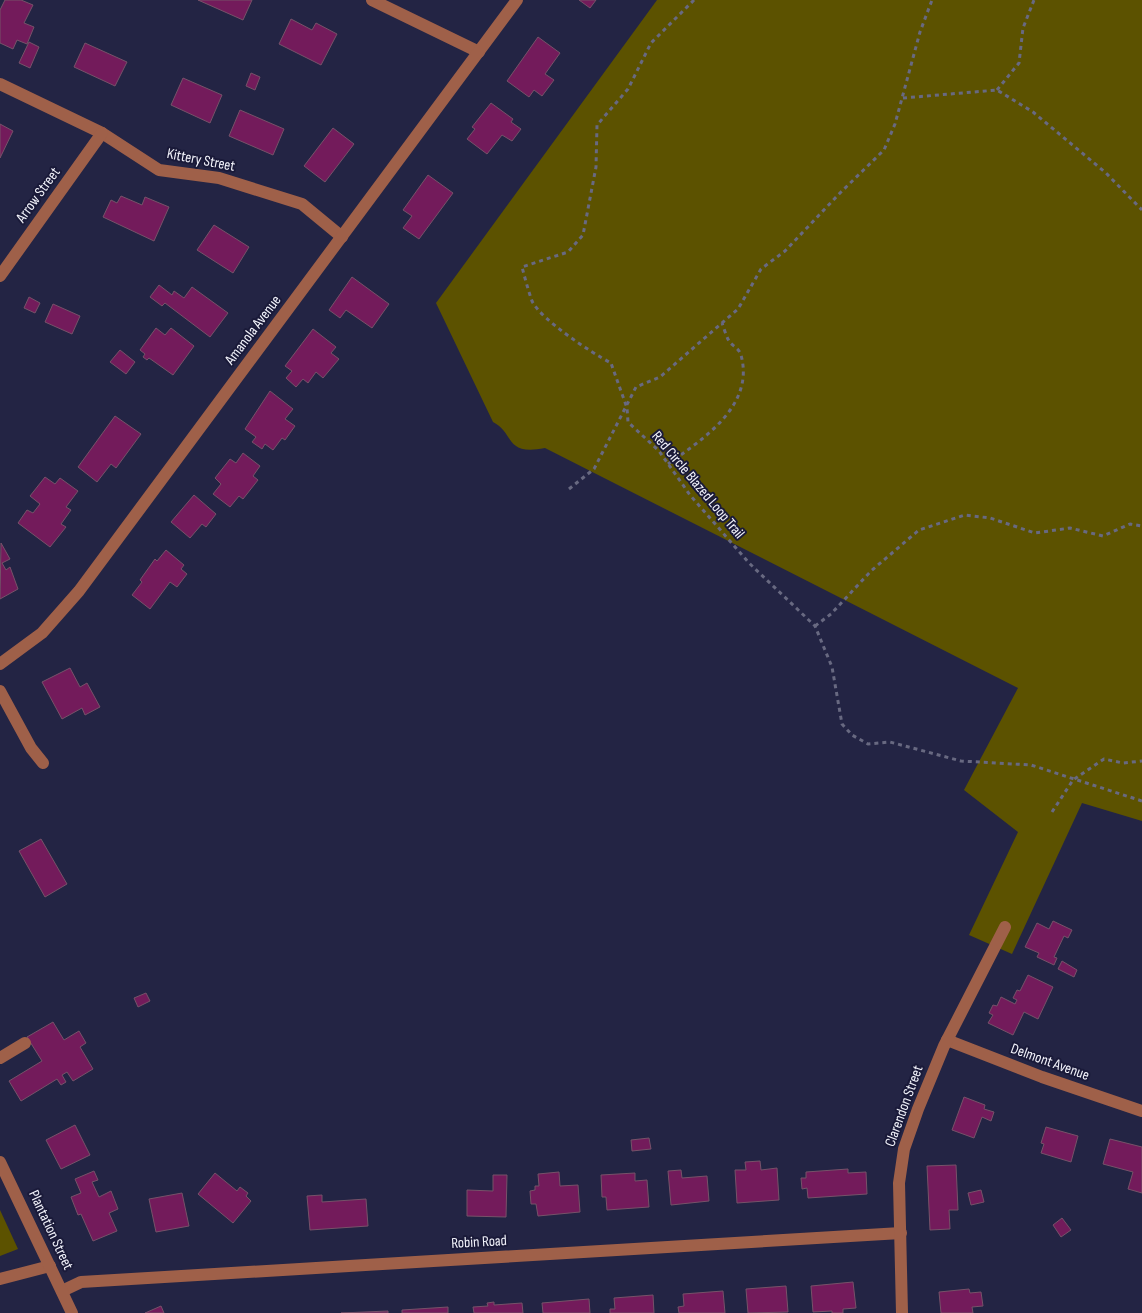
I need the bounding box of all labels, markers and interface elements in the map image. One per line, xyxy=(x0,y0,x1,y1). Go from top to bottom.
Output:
street label: Kittery Street xyxy=(165,144,237,176)
street label: Arrow Street xyxy=(11,163,65,227)
street label: Amanola Avenue xyxy=(220,291,285,369)
street label: Red Circle Blazed Loop Trail xyxy=(647,427,749,543)
street label: Delmont Avenue xyxy=(1008,1039,1092,1085)
street label: Clarendon Street xyxy=(880,1062,928,1149)
street label: Plantation Street xyxy=(24,1187,78,1273)
street label: Robin Road xyxy=(451,1231,507,1253)

